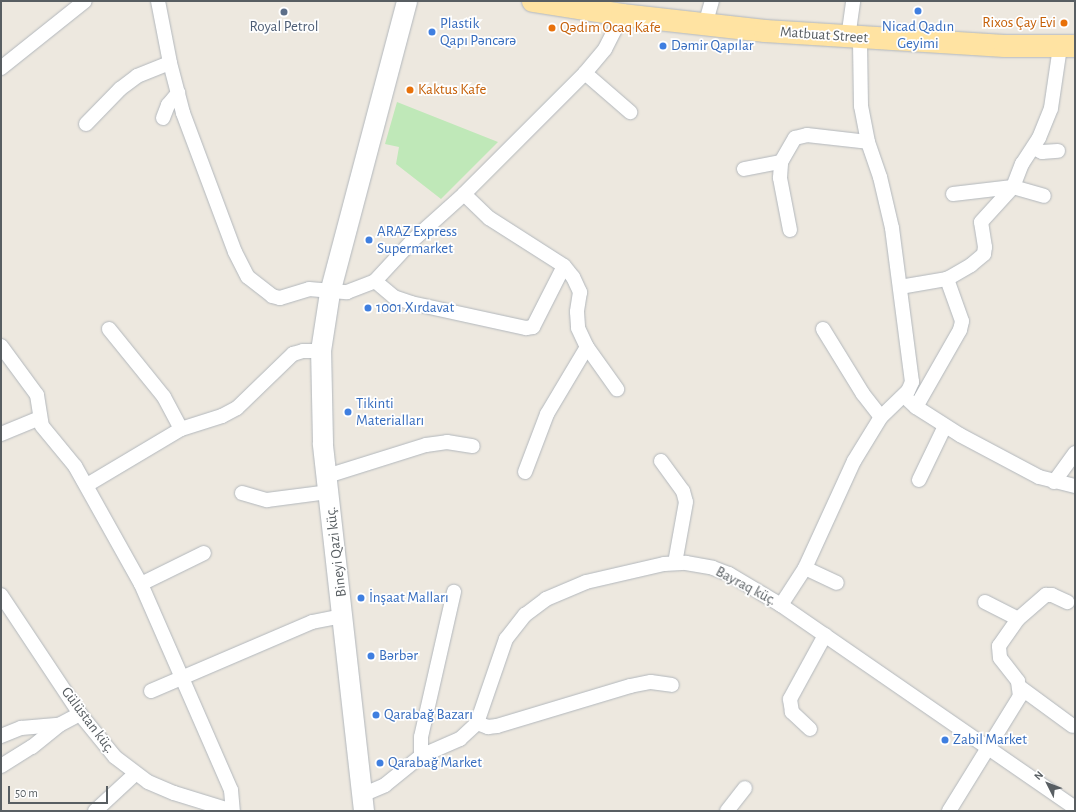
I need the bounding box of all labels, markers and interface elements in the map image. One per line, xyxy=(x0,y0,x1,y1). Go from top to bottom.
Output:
marker: Nicad Qadın Geyimi xyxy=(913,6,923,16)
marker: Royal Petrol xyxy=(279,7,289,17)
place label: Plastik Qapı Pəncərə xyxy=(440,14,516,49)
place label: Rixos Çay Evi xyxy=(982,14,1056,32)
place label: Nicad Qadın Geyimi xyxy=(882,17,954,52)
place label: Royal Petrol xyxy=(250,18,318,36)
marker: Rixos Çay Evi xyxy=(1059,18,1069,28)
place label: Qədim Ocaq Kafe xyxy=(560,19,661,37)
marker: Qədim Ocaq Kafe xyxy=(547,23,557,33)
street label: Matbuat Street xyxy=(779,23,869,47)
marker: Plastik Qapı Pəncərə xyxy=(427,27,437,37)
place label: Dəmir Qapılar xyxy=(671,37,754,55)
marker: Dəmir Qapılar xyxy=(658,41,668,51)
place label: Kaktus Kafe xyxy=(418,81,486,99)
marker: Kaktus Kafe xyxy=(405,85,415,95)
place label: ARAZ Express Supermarket xyxy=(377,222,457,257)
marker: ARAZ Express Supermarket xyxy=(364,235,374,245)
place label: 1001 Xırdavat xyxy=(376,299,454,317)
marker: 1001 Xırdavat xyxy=(363,303,373,313)
place label: Tikinti Materialları xyxy=(356,394,424,429)
marker: Tikinti Materialları xyxy=(343,407,353,417)
street label: Bineyi Qazi küç. xyxy=(322,506,350,598)
street label: Bayraq küç. xyxy=(713,563,779,609)
place label: İnşaat Malları xyxy=(369,589,449,607)
marker: İnşaat Malları xyxy=(356,593,366,603)
place label: Bərbər xyxy=(379,647,418,665)
marker: Bərbər xyxy=(366,651,376,661)
street label: Gülüstan küç. xyxy=(57,683,119,757)
place label: Qarabağ Bazarı xyxy=(384,706,473,724)
marker: Qarabağ Bazarı xyxy=(371,710,381,720)
place label: Zabil Market xyxy=(953,731,1027,749)
marker: Zabil Market xyxy=(940,735,950,745)
place label: Qarabağ Market xyxy=(388,754,482,772)
marker: Qarabağ Market xyxy=(375,758,385,768)
north arrow xyxy=(1028,764,1068,804)
text: N xyxy=(1032,769,1045,782)
scale bar xyxy=(10,778,110,804)
text: 50 m xyxy=(15,787,38,799)

